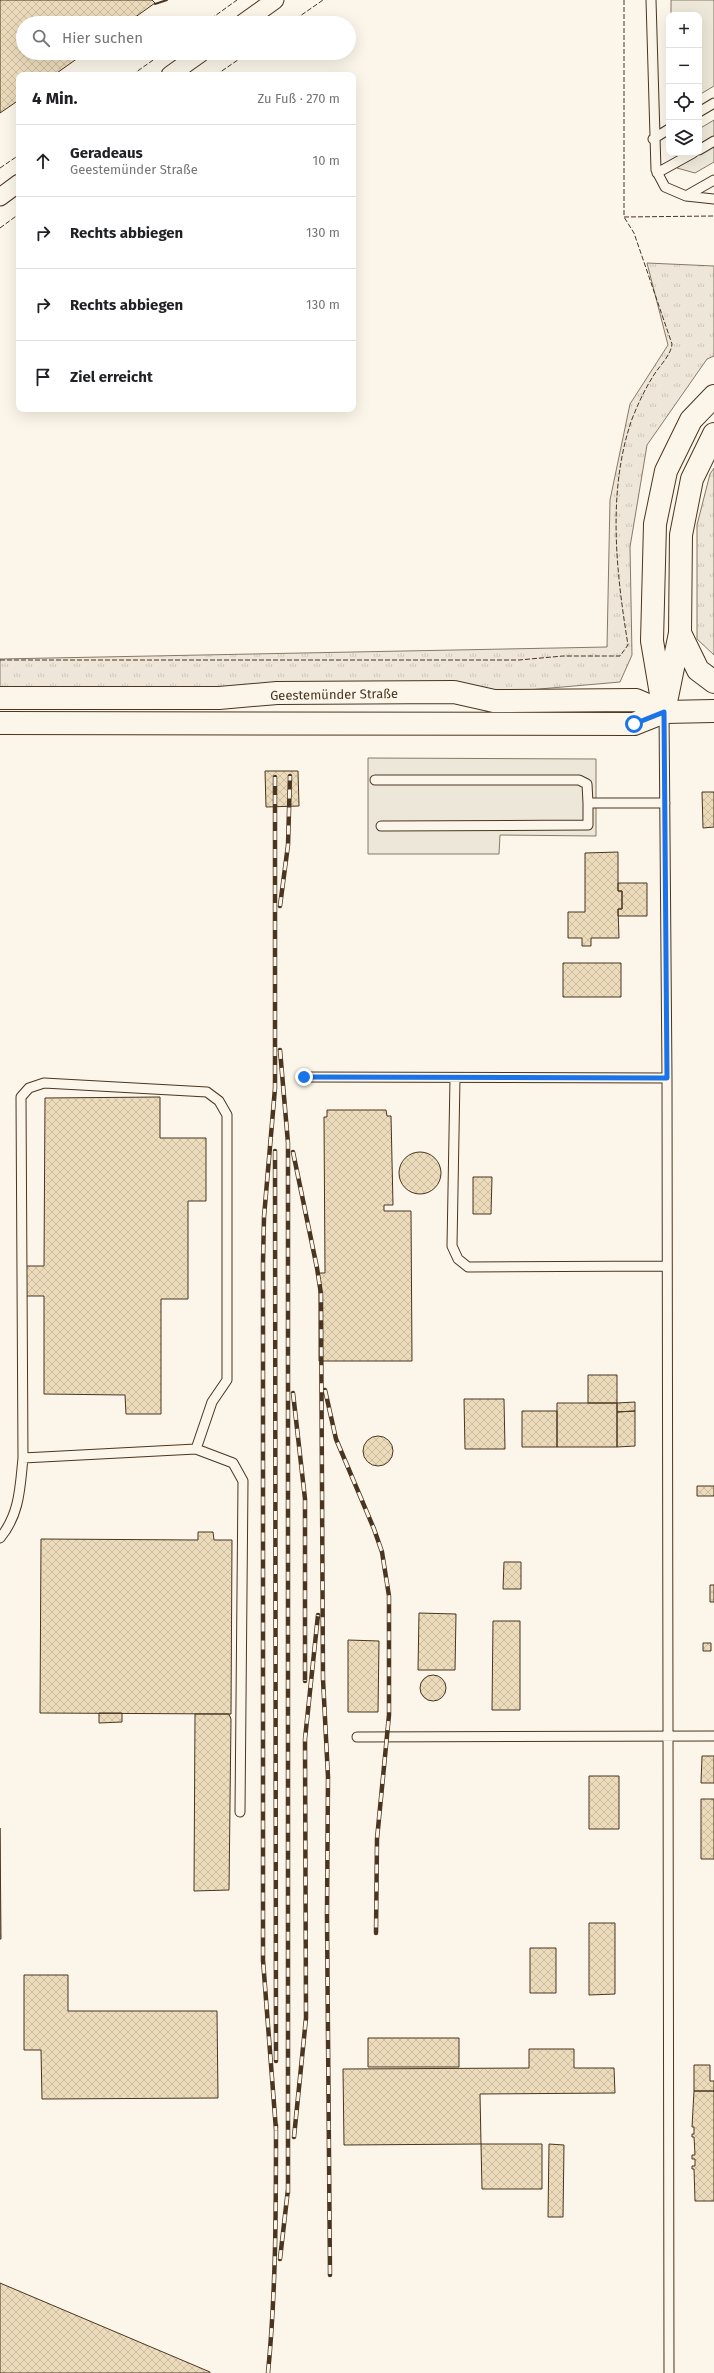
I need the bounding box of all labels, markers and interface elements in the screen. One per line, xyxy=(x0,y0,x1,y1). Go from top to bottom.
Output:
map controls xyxy=(666,12,702,156)
button: + xyxy=(666,12,702,48)
search box xyxy=(16,16,356,60)
icon: search xyxy=(30,27,52,49)
text: Hier suchen xyxy=(62,29,143,47)
button: − xyxy=(666,48,702,84)
button: locate xyxy=(666,84,702,120)
text: 4 Min. xyxy=(32,88,78,109)
text: Zu Fuß · 270 m xyxy=(258,91,340,106)
button: layers xyxy=(666,120,702,156)
text: Geradeaus xyxy=(70,144,143,162)
icon: ahead xyxy=(32,150,54,172)
text: 10 m xyxy=(313,153,340,168)
text: Geestemünder Straße xyxy=(70,162,198,177)
icon: right xyxy=(32,222,54,244)
text: Rechts abbiegen xyxy=(70,224,183,242)
text: 130 m xyxy=(306,225,340,240)
icon: right xyxy=(32,294,54,316)
text: Rechts abbiegen xyxy=(70,296,183,314)
text: 130 m xyxy=(306,297,340,312)
icon: arrive xyxy=(32,366,54,388)
text: Ziel erreicht xyxy=(70,368,153,386)
street label: Geestemünder Straße xyxy=(270,686,398,703)
route start xyxy=(625,715,643,733)
route end xyxy=(295,1068,313,1086)

